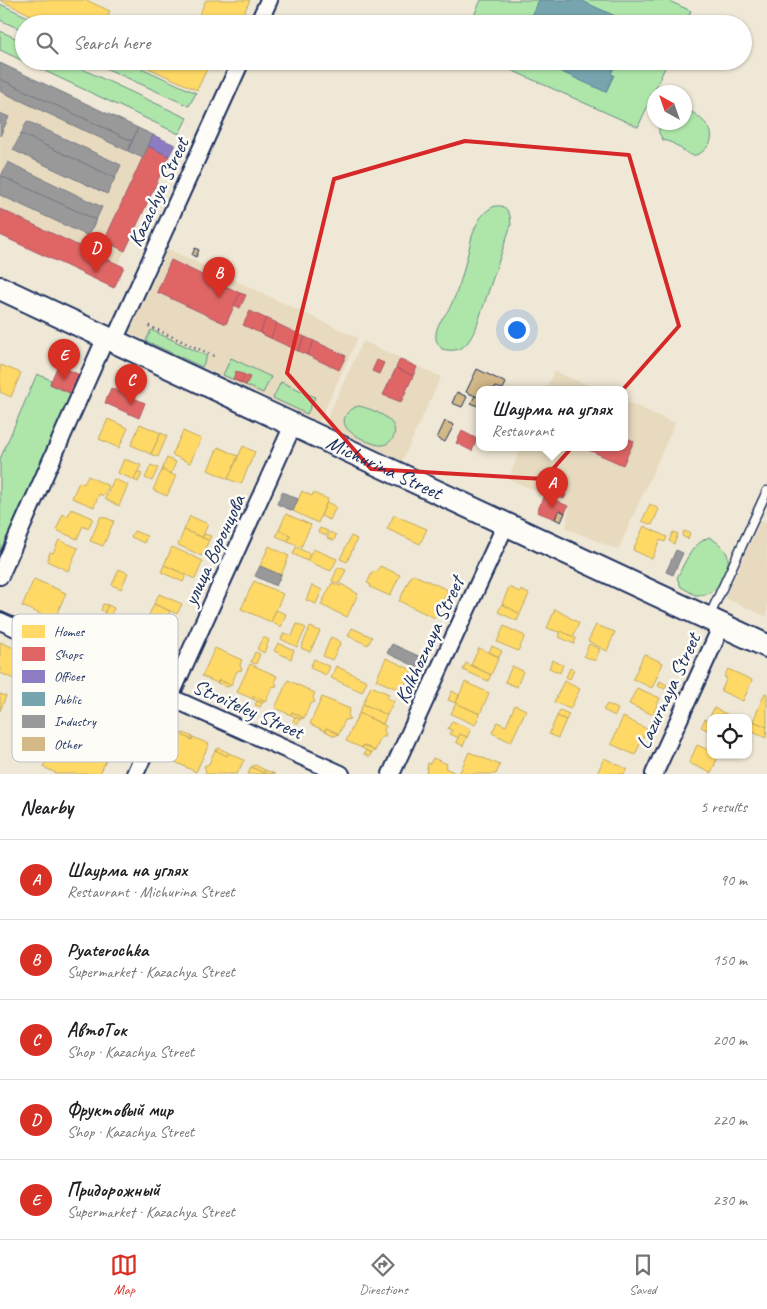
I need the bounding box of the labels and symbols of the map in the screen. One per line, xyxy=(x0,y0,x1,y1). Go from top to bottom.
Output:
north arrow xyxy=(647,85,692,130)
street label: Kazachya Street xyxy=(122,132,195,250)
pin: D xyxy=(80,232,112,273)
pin: B xyxy=(203,257,235,298)
your location xyxy=(504,317,530,343)
pin: E xyxy=(48,339,80,380)
pin: C xyxy=(115,364,147,405)
street label: Michurina Street xyxy=(322,429,448,506)
pin: A xyxy=(536,467,568,508)
street label: улица Воронцова xyxy=(176,489,252,611)
street label: Kolkhoznaya Street xyxy=(388,570,471,707)
legend xyxy=(12,614,178,762)
text: Homes xyxy=(54,623,85,640)
street label: Lazurnaya Street xyxy=(630,627,707,753)
text: Shops xyxy=(54,646,84,663)
text: Offices xyxy=(54,668,86,685)
street label: Stroiteley Street xyxy=(189,673,309,746)
text: Public xyxy=(54,691,82,708)
text: Industry xyxy=(54,713,97,730)
text: Other xyxy=(54,736,83,753)

